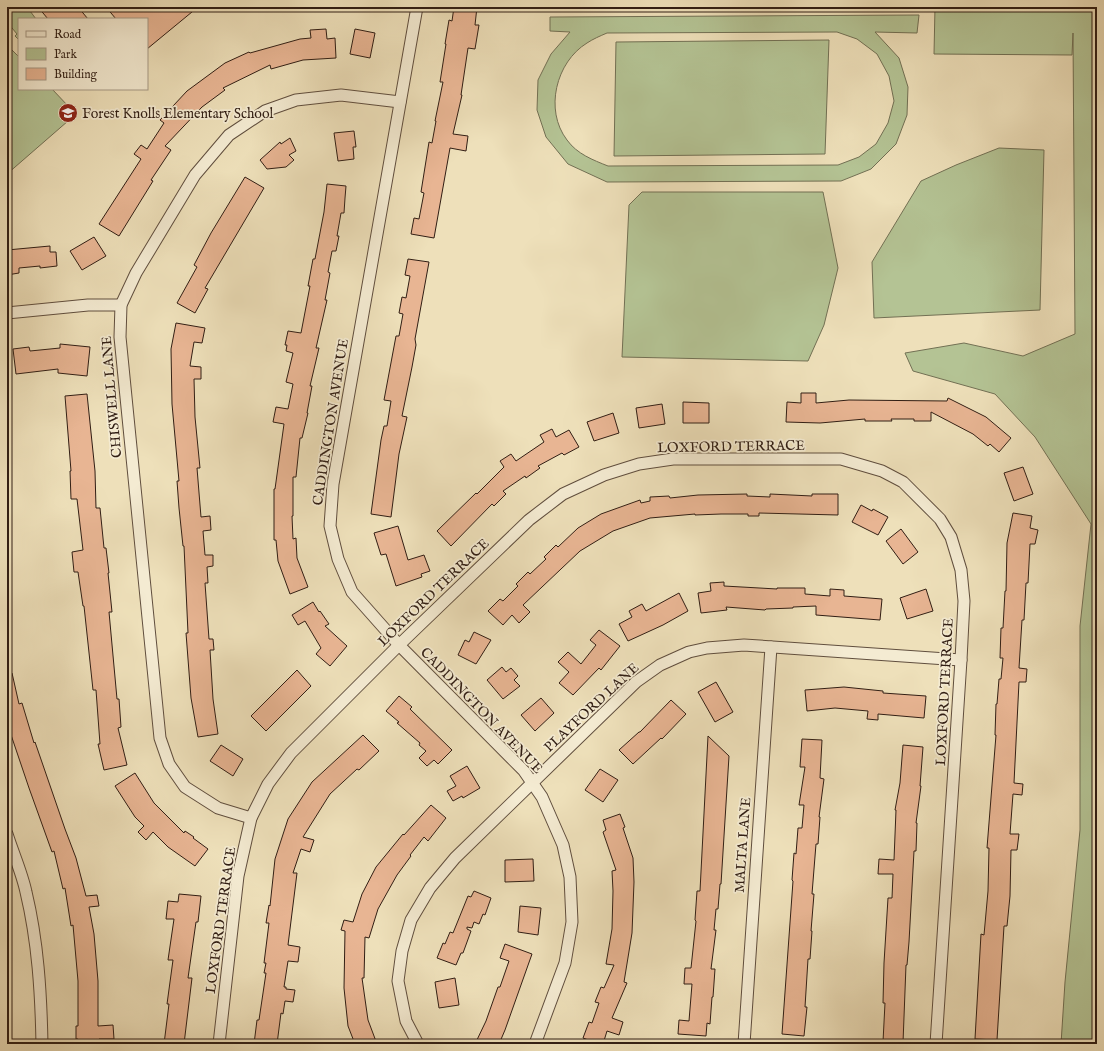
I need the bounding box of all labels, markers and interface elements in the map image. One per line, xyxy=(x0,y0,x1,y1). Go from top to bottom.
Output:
legend xyxy=(18,18,148,90)
text: Road xyxy=(54,27,82,42)
text: Park xyxy=(54,47,77,62)
text: Building xyxy=(54,67,98,82)
school or university icon: Forest Knolls Elementary School xyxy=(57,102,79,124)
place label: Forest Knolls Elementary School xyxy=(82,105,273,123)
street label: CHISWELL LANE xyxy=(98,335,126,459)
street label: CADDINGTON AVENUE xyxy=(309,337,353,507)
street label: LOXFORD TERRACE xyxy=(657,437,805,457)
street label: LOXFORD TERRACE xyxy=(374,535,493,651)
street label: LOXFORD TERRACE xyxy=(932,617,958,766)
street label: CADDINGTON AVENUE xyxy=(416,644,547,778)
street label: PLAYFORD LANE xyxy=(540,659,643,756)
street label: MALTA LANE xyxy=(731,796,755,893)
street label: LOXFORD TERRACE xyxy=(202,845,240,995)

